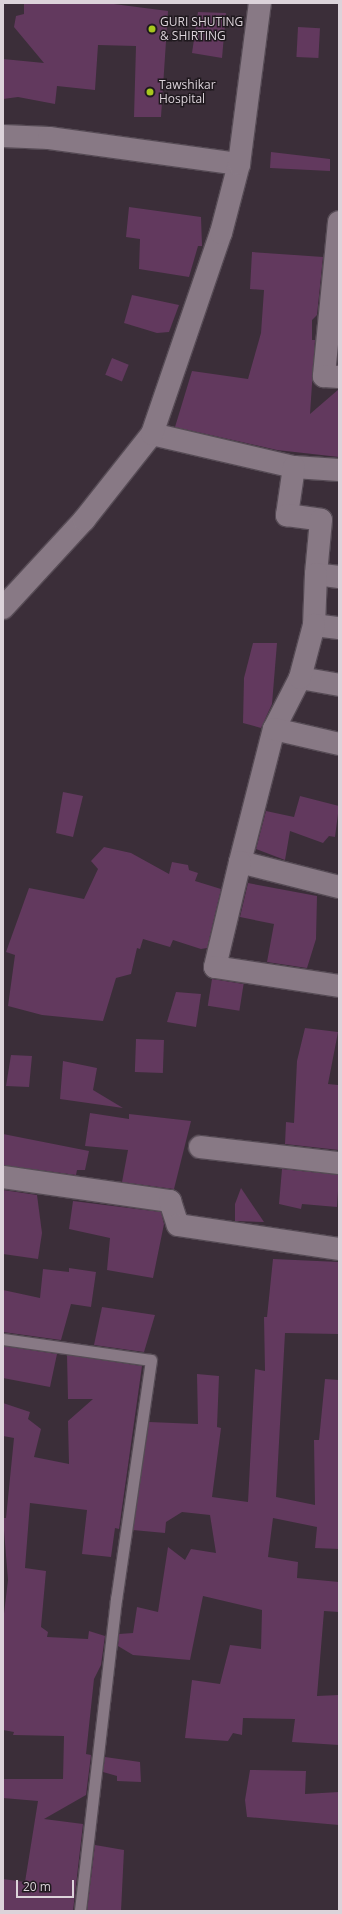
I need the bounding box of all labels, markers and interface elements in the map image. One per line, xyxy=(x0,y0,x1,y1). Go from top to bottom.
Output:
place label: GURI SHUTING & SHIRTING xyxy=(160,15,243,43)
marker: GURI SHUTING & SHIRTING xyxy=(147,24,157,34)
place label: Tawshikar Hospital xyxy=(159,78,216,106)
marker: Tawshikar Hospital xyxy=(144,86,156,98)
scale bar xyxy=(18,1872,76,1898)
text: 20 m xyxy=(23,1878,51,1895)

